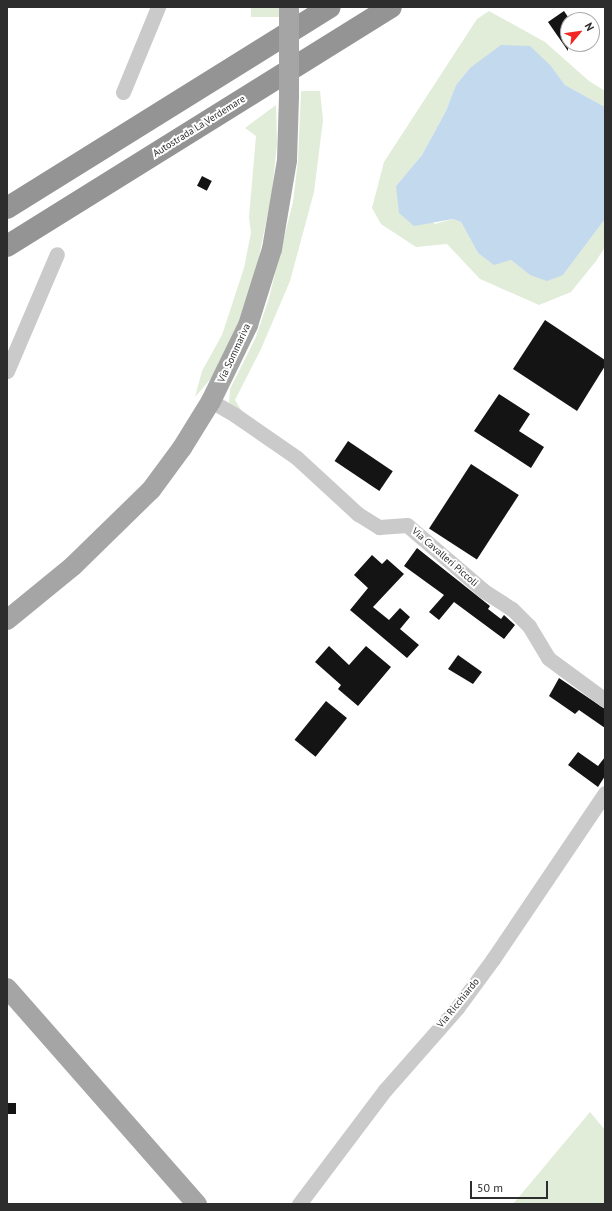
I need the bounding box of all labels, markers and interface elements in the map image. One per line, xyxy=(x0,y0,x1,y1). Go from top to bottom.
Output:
north arrow xyxy=(560,12,600,52)
text: N xyxy=(582,20,597,33)
street label: Autostrada La Verdemare xyxy=(150,93,248,159)
street label: Via Sommariva xyxy=(215,322,253,384)
street label: Via Cavalleri Piccoli xyxy=(409,525,481,589)
street label: Via Ricchiardo xyxy=(434,976,482,1030)
scale bar xyxy=(472,1173,550,1199)
text: 50 m xyxy=(477,1180,503,1195)

